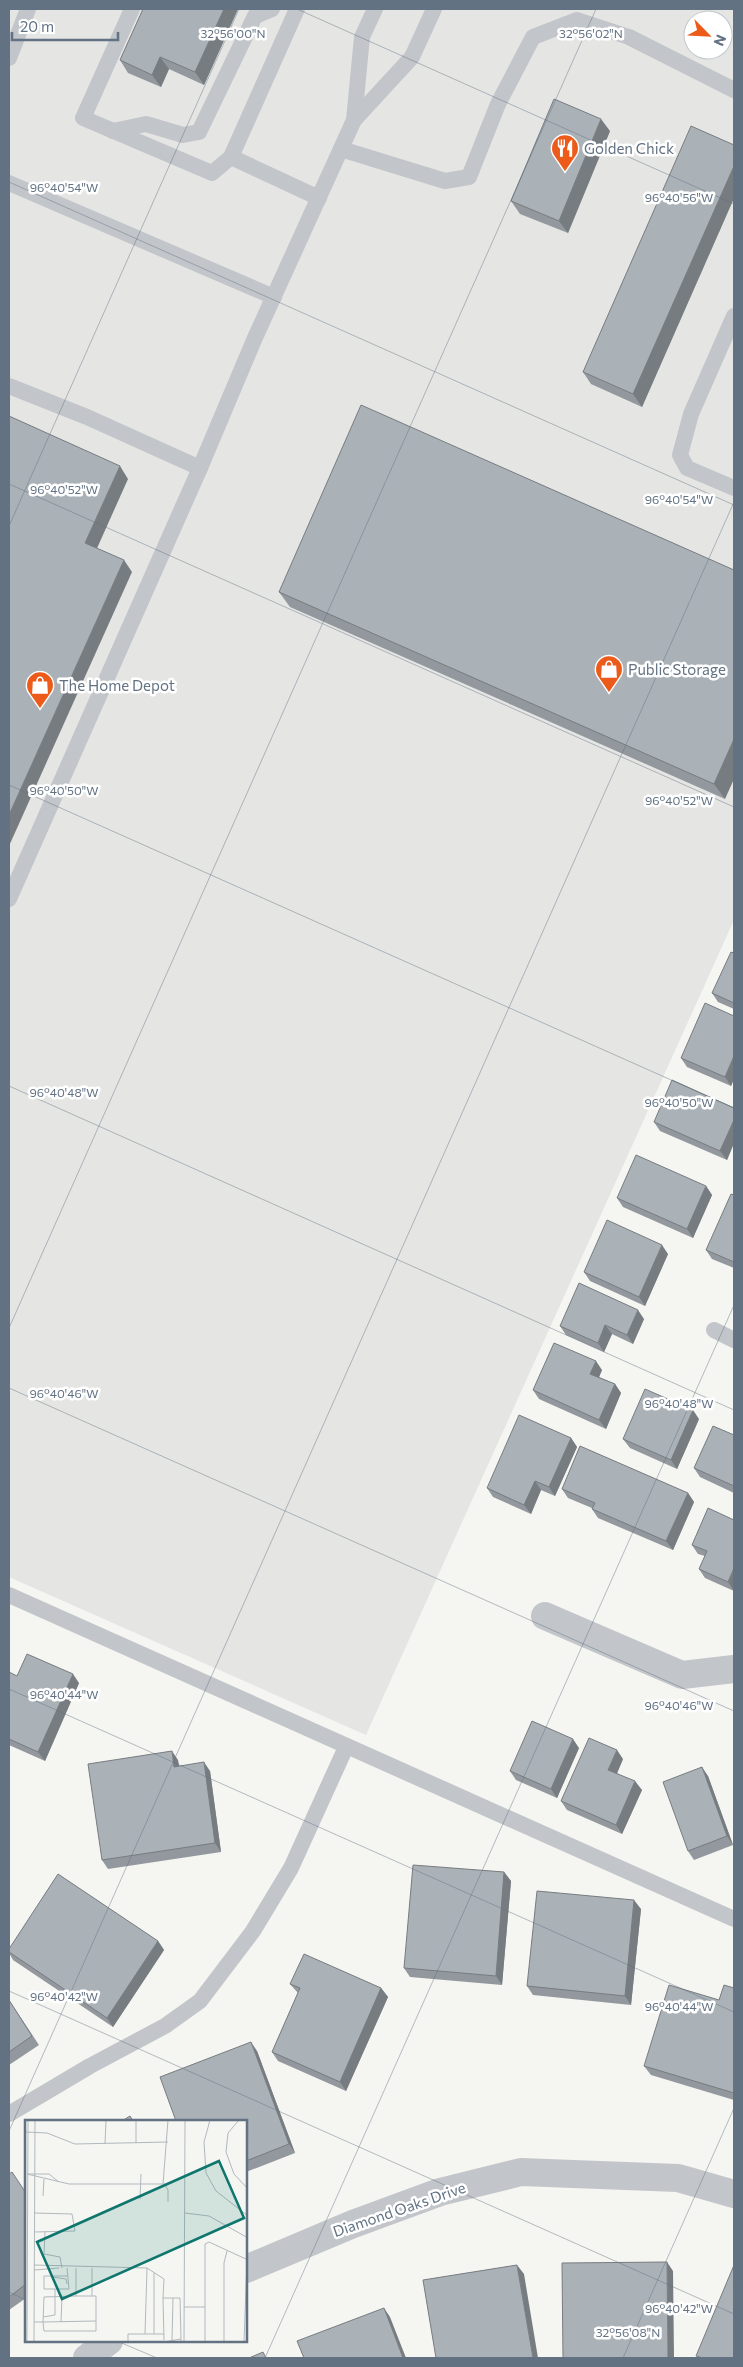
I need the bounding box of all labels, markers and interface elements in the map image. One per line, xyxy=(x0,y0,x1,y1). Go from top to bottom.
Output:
scale bar xyxy=(12,10,119,42)
north arrow xyxy=(683,10,733,60)
text: 20 m xyxy=(20,17,54,35)
text: 32°56'00"N xyxy=(201,26,265,40)
text: 32°56'02"N xyxy=(559,26,623,40)
text: N xyxy=(710,32,730,49)
restaurant icon: Golden Chick xyxy=(550,133,580,172)
place label: Golden Chick xyxy=(584,139,674,157)
text: 96°40'54"W xyxy=(30,180,98,194)
text: 96°40'56"W xyxy=(645,190,713,204)
text: 96°40'52"W xyxy=(30,482,98,496)
text: 96°40'54"W xyxy=(645,492,713,506)
shop icon: Public Storage xyxy=(594,654,624,693)
place label: Public Storage xyxy=(628,660,726,678)
shop icon: The Home Depot xyxy=(25,670,55,709)
place label: The Home Depot xyxy=(59,676,175,694)
text: 96°40'50"W xyxy=(29,783,99,797)
text: 96°40'52"W xyxy=(645,793,713,807)
text: 96°40'48"W xyxy=(30,1085,98,1099)
text: 96°40'50"W xyxy=(644,1095,714,1109)
text: 96°40'46"W xyxy=(30,1386,98,1400)
text: 96°40'48"W xyxy=(645,1396,713,1410)
text: 96°40'44"W xyxy=(30,1687,98,1701)
text: 96°40'46"W xyxy=(645,1698,713,1712)
text: 96°40'42"W xyxy=(30,1989,98,2003)
text: 96°40'44"W xyxy=(645,1999,713,2013)
inset map xyxy=(25,2120,248,2342)
street label: Diamond Oaks Drive xyxy=(330,2178,468,2240)
text: 96°40'42"W xyxy=(645,2301,713,2315)
text: 32°56'08"N xyxy=(596,2325,660,2339)

